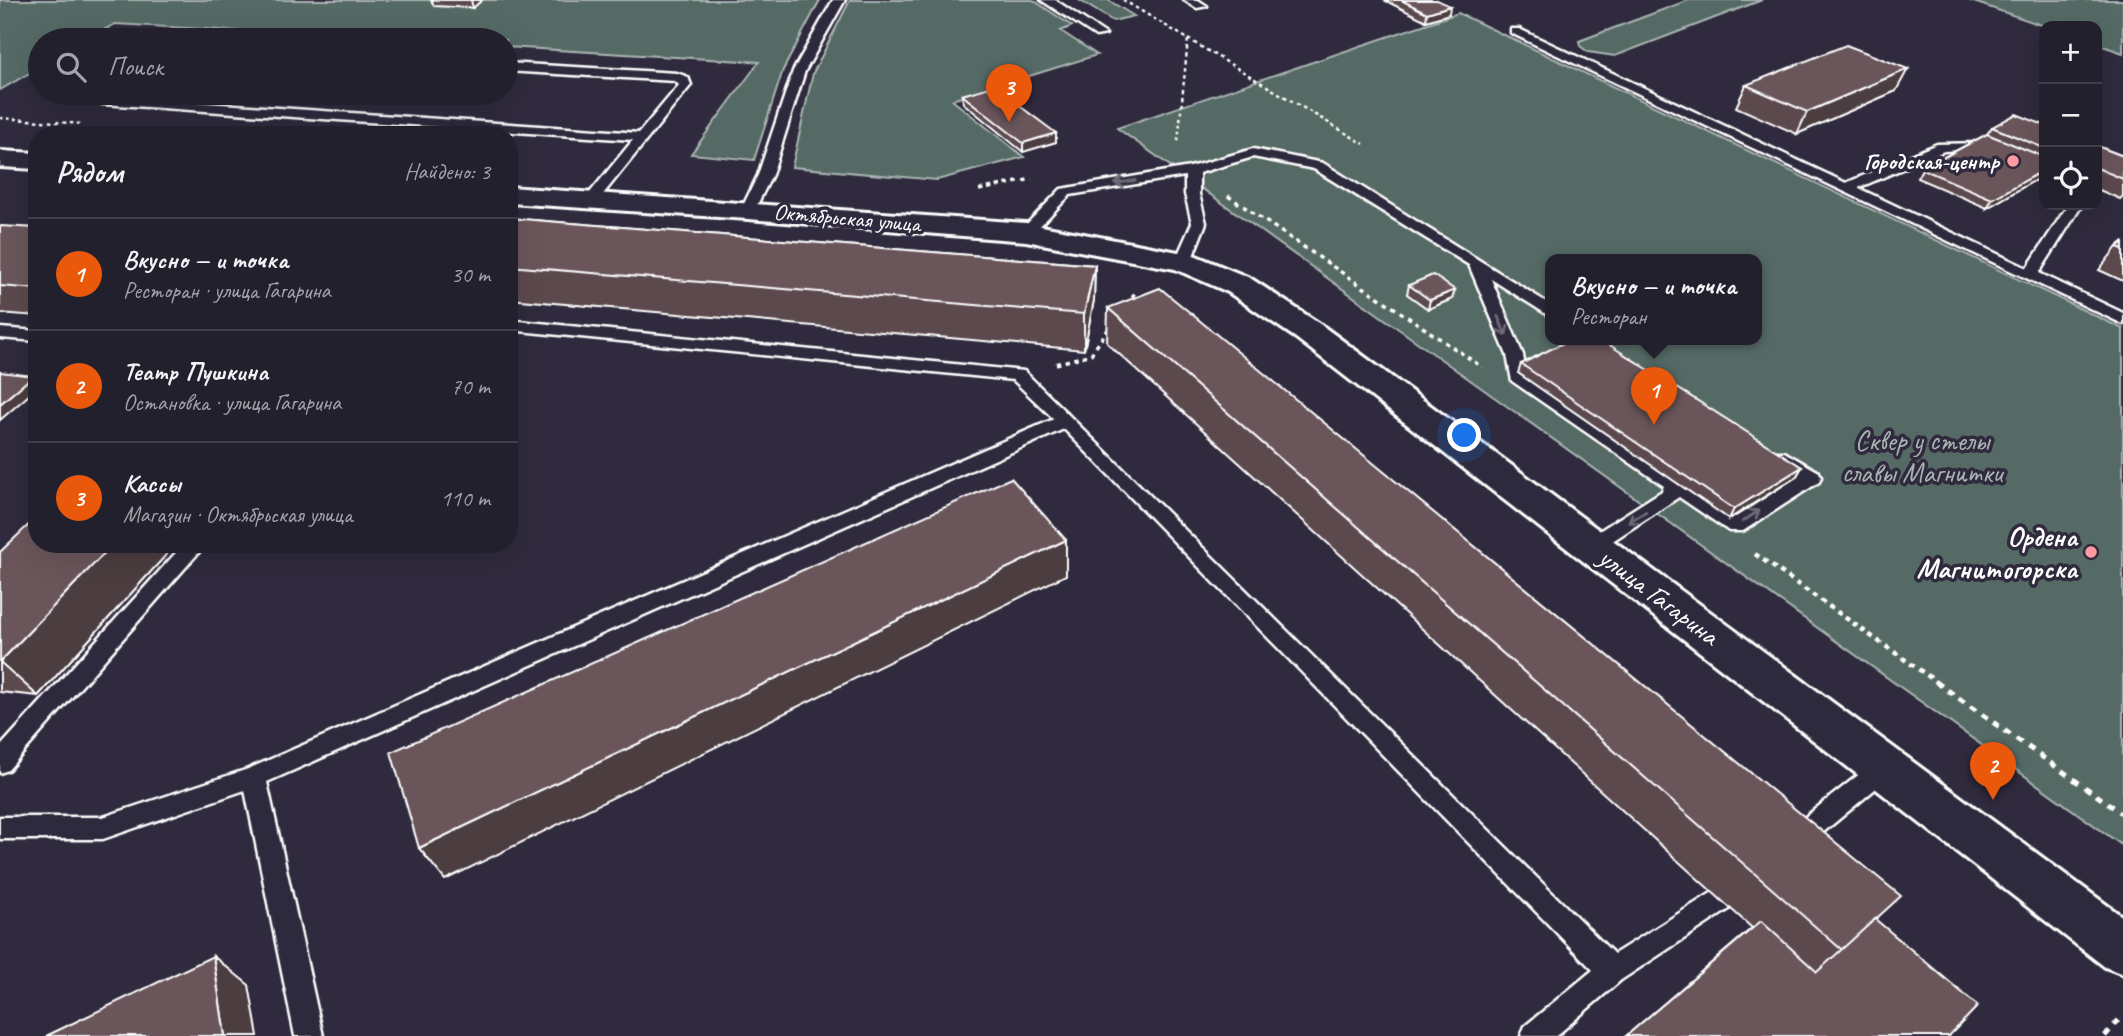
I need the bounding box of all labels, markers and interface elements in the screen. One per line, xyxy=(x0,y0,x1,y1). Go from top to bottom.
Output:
map controls xyxy=(2039,21,2102,210)
button: + xyxy=(2039,21,2102,84)
search box xyxy=(28,28,518,105)
icon: search xyxy=(52,48,90,86)
text: Поиск xyxy=(108,50,163,83)
pin: 3 xyxy=(986,64,1032,122)
button: − xyxy=(2039,84,2102,147)
place label: Городская-центр xyxy=(1864,147,2001,176)
button: locate xyxy=(2039,147,2102,210)
text: Рядом xyxy=(56,153,123,191)
marker: Городская-центр xyxy=(2005,153,2021,169)
text: Найдено: 3 xyxy=(404,157,490,186)
one-way arrow xyxy=(1114,176,1137,189)
street label: Октябрьская улица xyxy=(773,197,924,239)
text: Вкусно — и точка xyxy=(123,243,288,276)
popup xyxy=(1545,254,1762,345)
text: 1 xyxy=(74,260,84,289)
text: 30 m xyxy=(451,260,490,289)
text: Вкусно — и точка xyxy=(1571,269,1736,302)
text: Ресторан · улица Гагарина xyxy=(123,276,330,305)
text: Ресторан xyxy=(1571,302,1646,331)
one-way arrow xyxy=(1497,314,1510,336)
text: Театр Пушкина xyxy=(123,355,268,388)
pin: 1 xyxy=(1631,367,1677,425)
text: 2 xyxy=(74,372,84,401)
text: 70 m xyxy=(451,372,490,401)
text: Остановка · улица Гагарина xyxy=(123,388,341,417)
your location xyxy=(1447,418,1481,452)
park label: Сквер у стелы славы Магнитки xyxy=(1842,423,2005,490)
text: Кассы xyxy=(123,467,181,500)
text: 3 xyxy=(74,484,84,513)
text: 110 m xyxy=(441,484,490,513)
text: Магазин · Октябрьская улица xyxy=(123,500,352,529)
one-way arrow xyxy=(1740,509,1760,523)
one-way arrow xyxy=(1628,510,1648,524)
place label: Ордена Магнитогорска xyxy=(1917,519,2079,586)
street label: улица Гагарина xyxy=(1590,538,1728,654)
marker: Ордена Магнитогорска xyxy=(2083,544,2099,560)
pin: 2 xyxy=(1970,742,2016,800)

